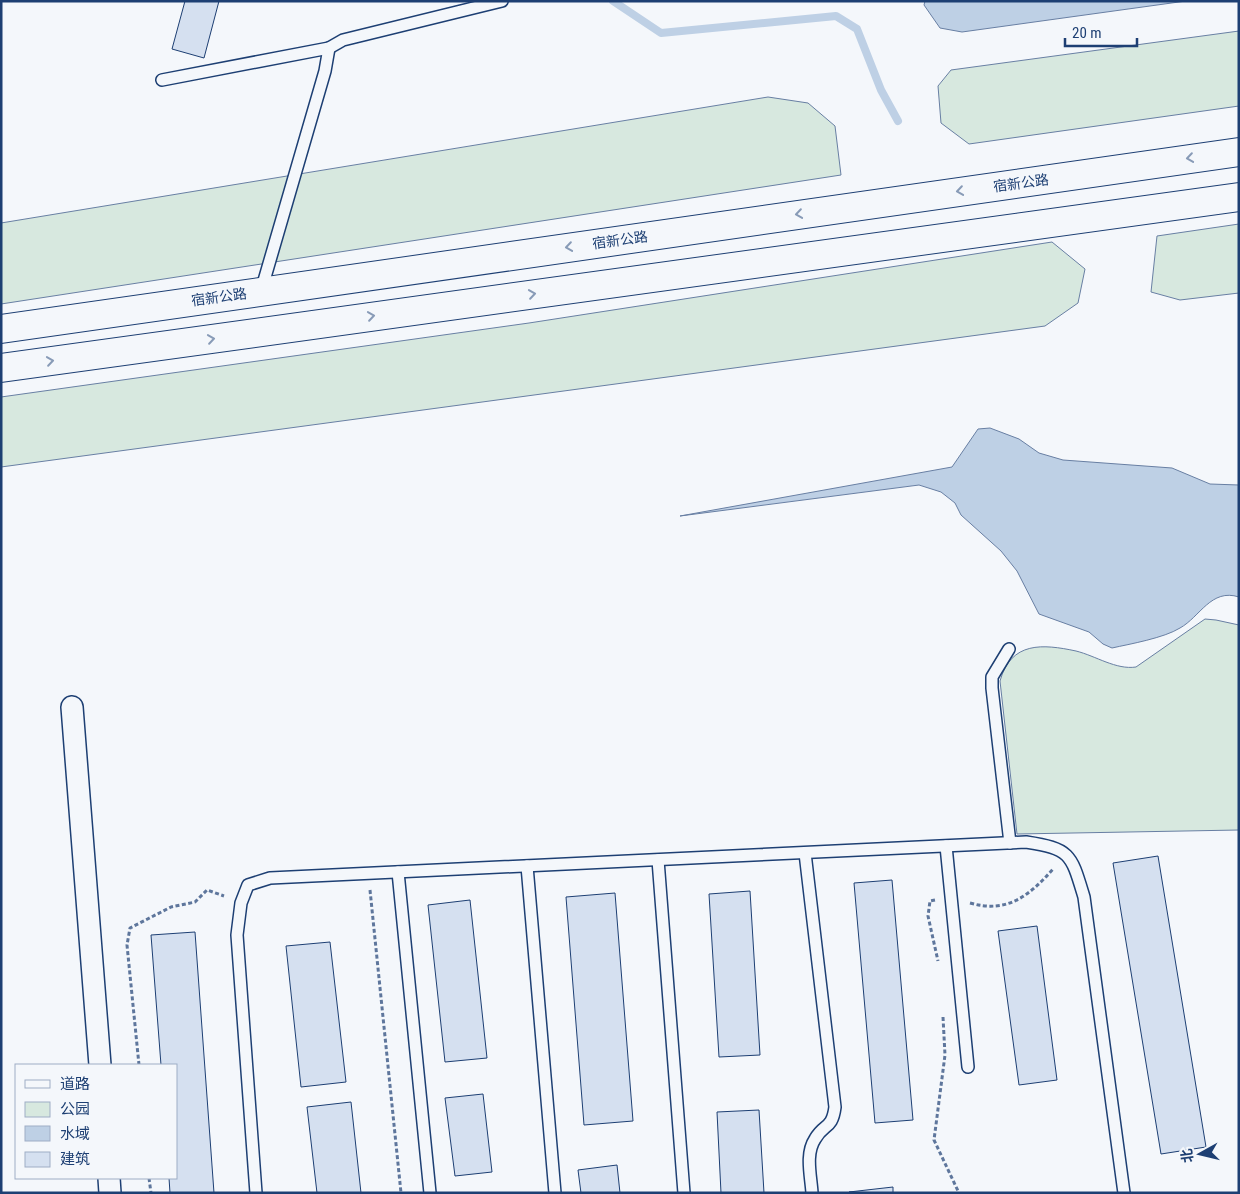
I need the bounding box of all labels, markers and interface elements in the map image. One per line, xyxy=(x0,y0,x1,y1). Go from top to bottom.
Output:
scale bar xyxy=(1065,15,1138,47)
text: 20 m xyxy=(1072,24,1102,42)
one-way arrow xyxy=(1186,153,1195,163)
street label: 宿新公路 xyxy=(992,171,1050,195)
one-way arrow xyxy=(956,186,965,196)
one-way arrow xyxy=(795,209,804,219)
street label: 宿新公路 xyxy=(591,228,649,252)
one-way arrow xyxy=(565,242,574,252)
street label: 宿新公路 xyxy=(190,285,248,309)
one-way arrow xyxy=(529,289,537,300)
one-way arrow xyxy=(367,312,376,322)
one-way arrow xyxy=(206,334,215,344)
one-way arrow xyxy=(46,356,54,367)
legend xyxy=(15,1064,178,1179)
text: 道路 xyxy=(60,1075,90,1093)
text: 公园 xyxy=(60,1100,90,1118)
text: 水域 xyxy=(60,1125,90,1143)
north arrow xyxy=(1175,1129,1225,1179)
text: 北 xyxy=(1178,1148,1196,1164)
text: 建筑 xyxy=(60,1150,90,1168)

